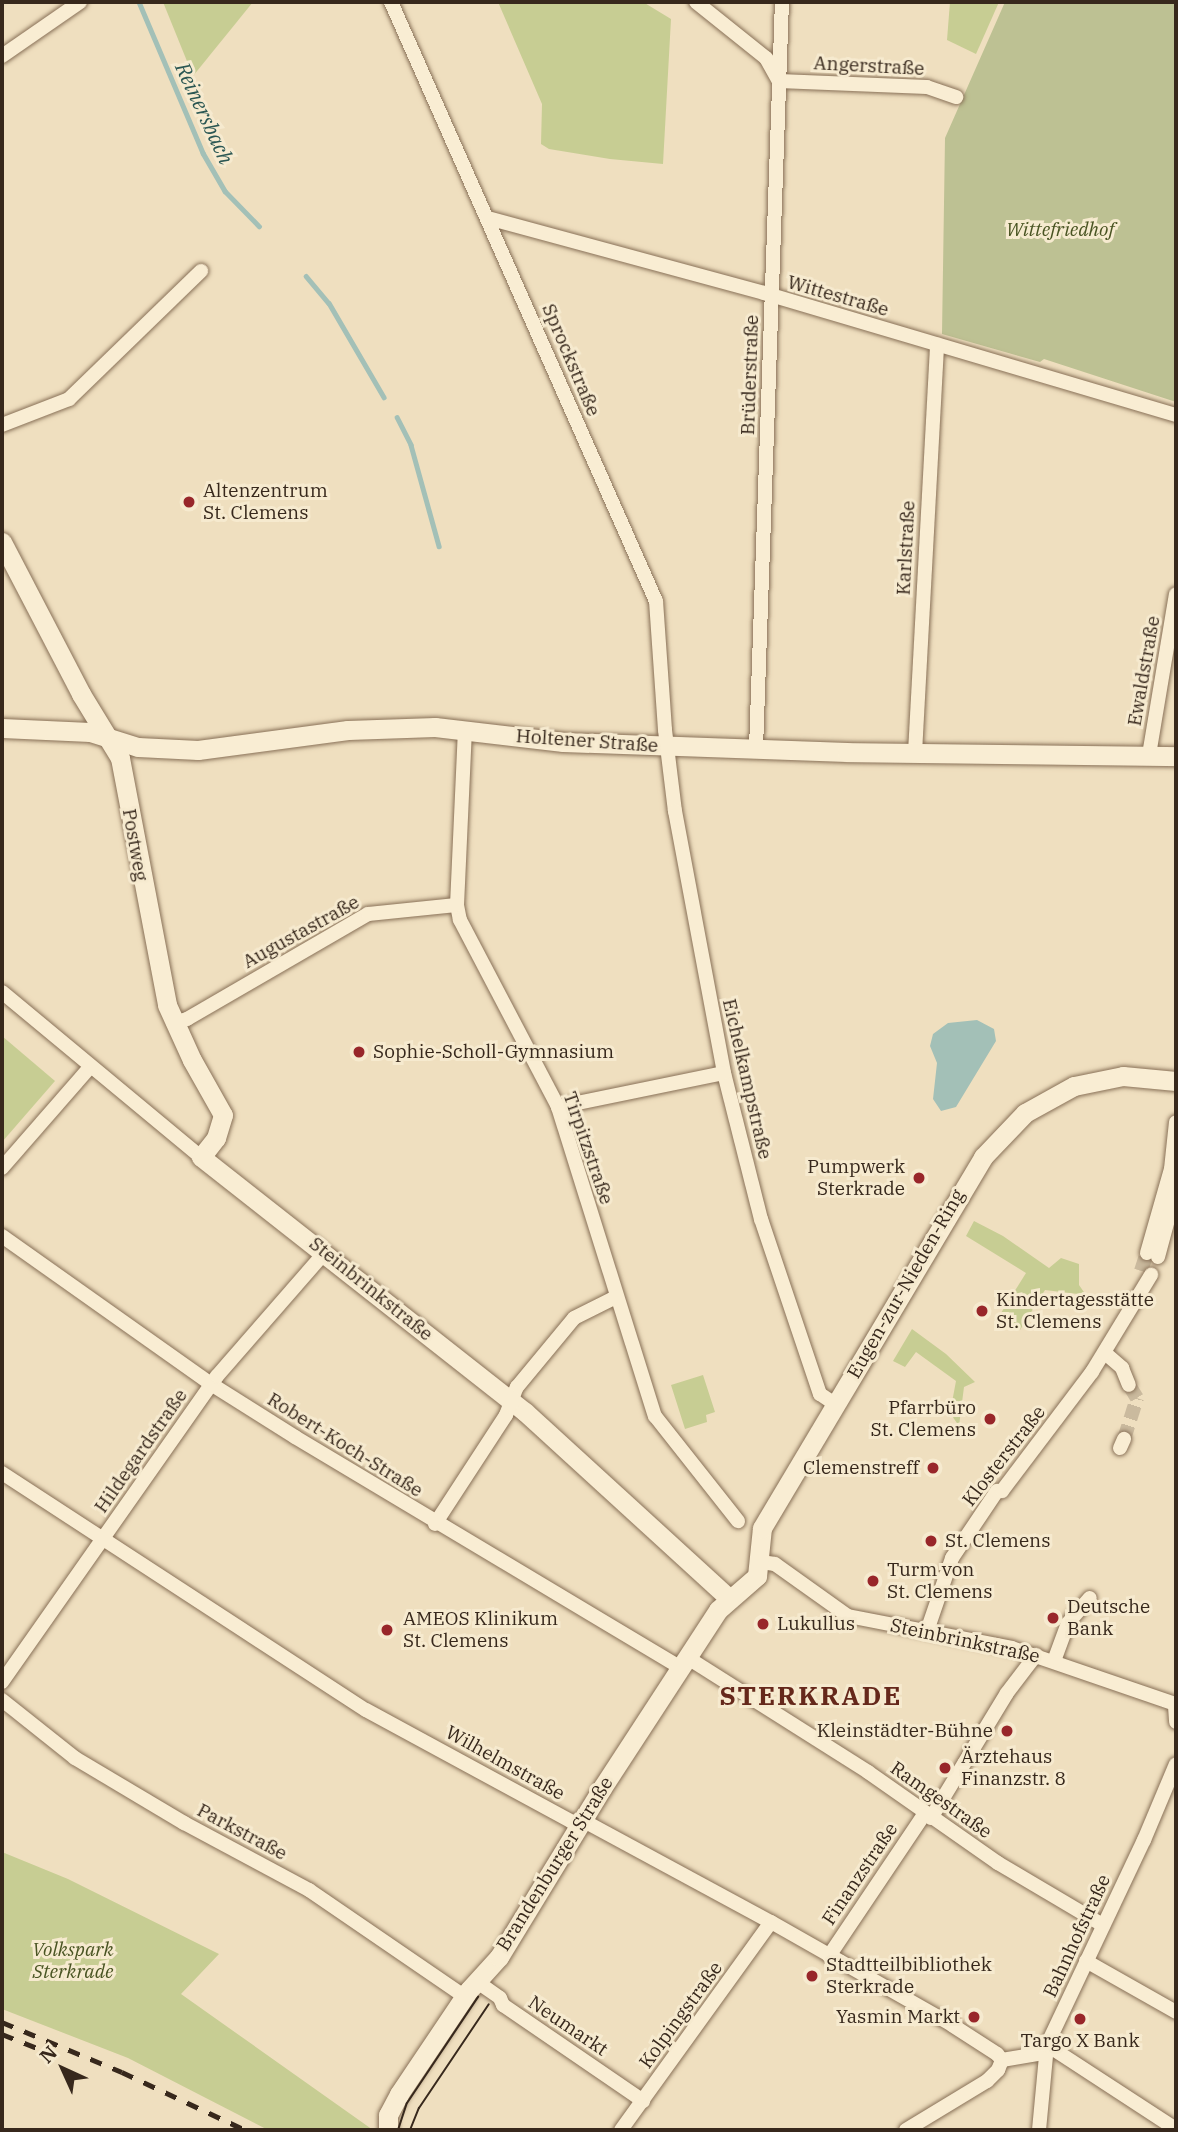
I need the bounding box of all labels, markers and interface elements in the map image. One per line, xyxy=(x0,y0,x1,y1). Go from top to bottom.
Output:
street label: Angerstraße xyxy=(813,52,925,80)
water label: Reinersbach xyxy=(170,58,240,168)
park label: Wittefriedhof xyxy=(1006,219,1114,241)
street label: Wittestraße xyxy=(785,271,891,321)
street label: Sprockstraße xyxy=(537,300,605,420)
street label: Brüderstraße xyxy=(737,314,763,436)
place label: Altenzentrum St. Clemens xyxy=(203,480,328,524)
marker: Altenzentrum St. Clemens xyxy=(181,494,197,510)
street label: Karlstraße xyxy=(892,500,920,596)
street label: Ewaldstraße xyxy=(1123,614,1165,728)
street label: Holtener Straße xyxy=(515,725,659,757)
street label: Postweg xyxy=(117,807,153,883)
street label: Augustastraße xyxy=(239,891,363,973)
street label: Eichelkampstraße xyxy=(717,997,777,1161)
place label: Sophie-Scholl-Gymnasium xyxy=(373,1041,614,1063)
marker: Sophie-Scholl-Gymnasium xyxy=(351,1044,367,1060)
street label: Tirpitzstraße xyxy=(558,1089,618,1207)
place label: Pumpwerk Sterkrade xyxy=(807,1156,905,1200)
marker: Pumpwerk Sterkrade xyxy=(911,1170,927,1186)
street label: Eugen-zur-Nieden-Ring xyxy=(843,1185,969,1383)
street label: Steinbrinkstraße xyxy=(305,1232,437,1346)
place label: Kindertagesstätte St. Clemens xyxy=(996,1289,1154,1333)
marker: Kindertagesstätte St. Clemens xyxy=(974,1303,990,1319)
street label: Hildegardstraße xyxy=(90,1385,192,1517)
street label: Robert-Koch-Straße xyxy=(263,1388,427,1502)
place label: Pfarrbüro St. Clemens xyxy=(871,1397,976,1441)
street label: Klosterstraße xyxy=(958,1401,1050,1511)
marker: Pfarrbüro St. Clemens xyxy=(982,1411,998,1427)
place label: Clemenstreff xyxy=(803,1457,919,1479)
marker: Clemenstreff xyxy=(925,1460,941,1476)
place label: St. Clemens xyxy=(945,1530,1050,1552)
marker: St. Clemens xyxy=(923,1533,939,1549)
place label: Turm von St. Clemens xyxy=(887,1559,992,1603)
marker: Turm von St. Clemens xyxy=(865,1573,881,1589)
place label: Deutsche Bank xyxy=(1067,1596,1150,1640)
place label: AMEOS Klinikum St. Clemens xyxy=(403,1608,558,1652)
marker: Deutsche Bank xyxy=(1045,1610,1061,1626)
place label: Lukullus xyxy=(777,1613,855,1635)
street label: Steinbrinkstraße xyxy=(888,1614,1042,1668)
marker: Lukullus xyxy=(755,1616,771,1632)
marker: AMEOS Klinikum St. Clemens xyxy=(377,1620,397,1640)
district label: STERKRADE xyxy=(721,1680,901,1712)
place label: Kleinstädter-Bühne xyxy=(817,1720,993,1742)
street label: Wilhelmstraße xyxy=(441,1721,569,1805)
marker: Kleinstädter-Bühne xyxy=(999,1723,1015,1739)
place label: Ärztehaus Finanzstr. 8 xyxy=(961,1746,1066,1790)
street label: Ramgestraße xyxy=(886,1757,996,1843)
marker: Ärztehaus Finanzstr. 8 xyxy=(935,1758,955,1778)
street label: Brandenburger Straße xyxy=(492,1773,618,1955)
street label: Parkstraße xyxy=(193,1799,291,1865)
street label: Finanzstraße xyxy=(817,1818,903,1930)
street label: Bahnhofstraße xyxy=(1039,1871,1115,2001)
park label: Volkspark Sterkrade xyxy=(32,1939,114,1983)
place label: Stadtteilbibliothek Sterkrade xyxy=(826,1954,992,1998)
street label: Kolpingstraße xyxy=(635,1957,727,2073)
marker: Stadtteilbibliothek Sterkrade xyxy=(804,1968,820,1984)
street label: Neumarkt xyxy=(524,1991,612,2061)
place label: Yasmin Markt xyxy=(836,2006,960,2028)
marker: Yasmin Markt xyxy=(966,2009,982,2025)
marker: Targo X Bank xyxy=(1072,2011,1088,2027)
place label: Targo X Bank xyxy=(1020,2030,1140,2052)
north arrow xyxy=(28,2034,98,2104)
text: N xyxy=(34,2040,62,2068)

